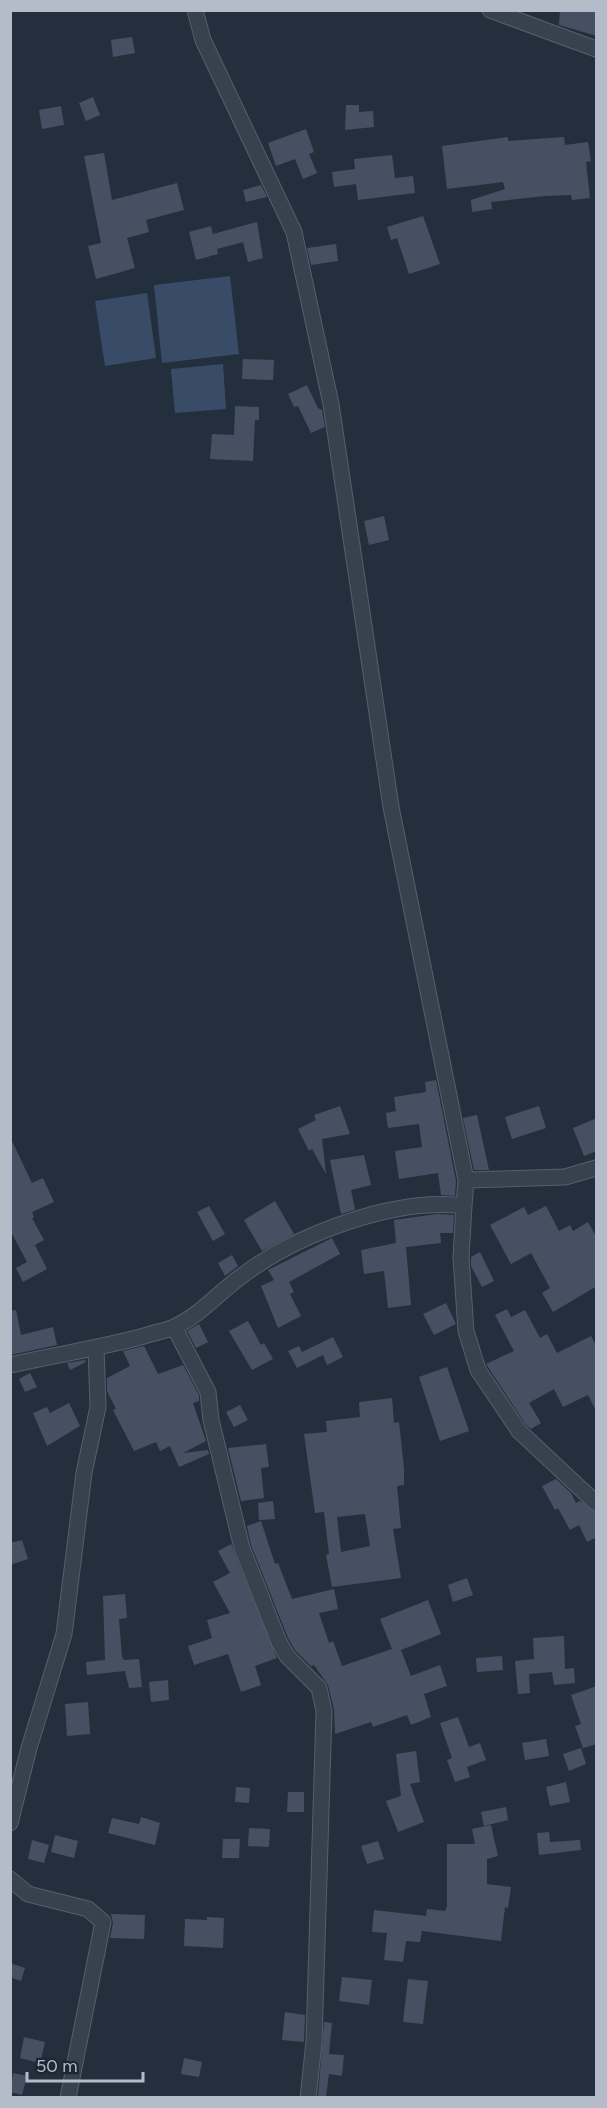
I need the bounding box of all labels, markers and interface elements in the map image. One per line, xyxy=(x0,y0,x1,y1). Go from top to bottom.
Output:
scale bar xyxy=(27,2045,142,2083)
text: 50 m xyxy=(36,2055,78,2077)

